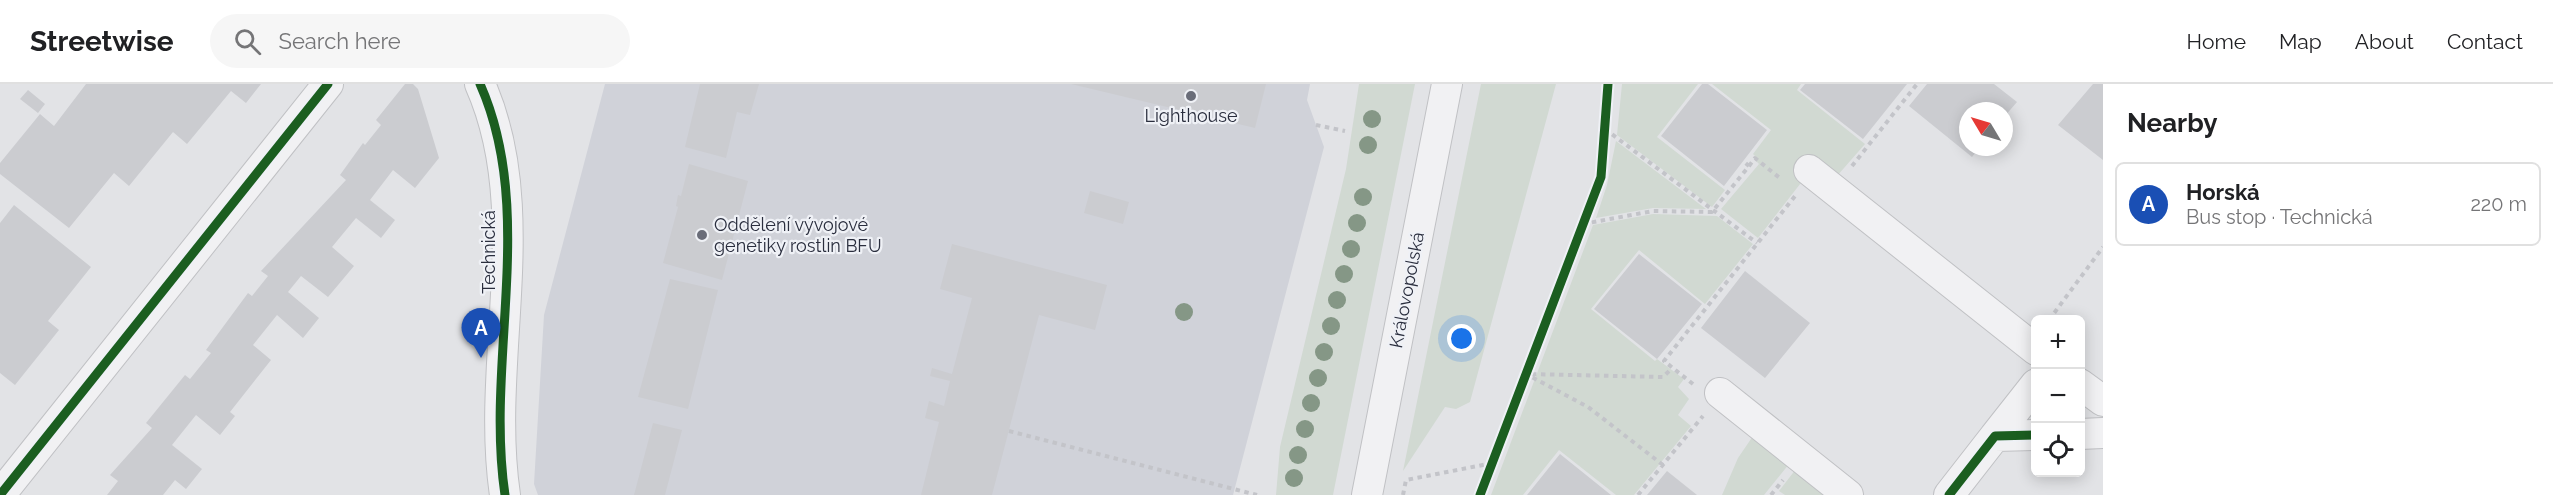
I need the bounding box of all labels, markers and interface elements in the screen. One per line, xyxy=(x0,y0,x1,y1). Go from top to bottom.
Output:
search box xyxy=(210,14,630,68)
text: Streetwise xyxy=(30,25,174,58)
icon: search xyxy=(231,25,264,58)
text: Search here xyxy=(279,28,401,54)
text: Home xyxy=(2187,29,2246,54)
text: Map xyxy=(2279,29,2322,54)
text: About xyxy=(2355,29,2414,54)
text: Contact xyxy=(2447,29,2523,54)
marker: Lighthouse xyxy=(1184,89,1198,103)
north arrow xyxy=(1959,102,2013,156)
place label: Lighthouse xyxy=(1144,105,1238,126)
text: Nearby xyxy=(2127,108,2217,138)
text: Horská xyxy=(2186,179,2260,205)
text: A xyxy=(2142,192,2155,216)
text: 220 m xyxy=(2470,192,2527,216)
text: Bus stop · Technická xyxy=(2186,205,2373,229)
street label: Technická xyxy=(478,210,499,294)
place label: Oddělení vývojové genetiky rostlin BFU xyxy=(714,214,882,256)
marker: Oddělení vývojové genetiky rostlin BFU xyxy=(695,228,709,242)
street label: Královopolská xyxy=(1385,230,1428,350)
pin: A xyxy=(462,308,500,358)
map controls xyxy=(2031,315,2085,477)
button: + xyxy=(2031,315,2085,369)
your location xyxy=(1447,324,1476,353)
button: − xyxy=(2031,369,2085,423)
button: locate xyxy=(2031,423,2085,477)

